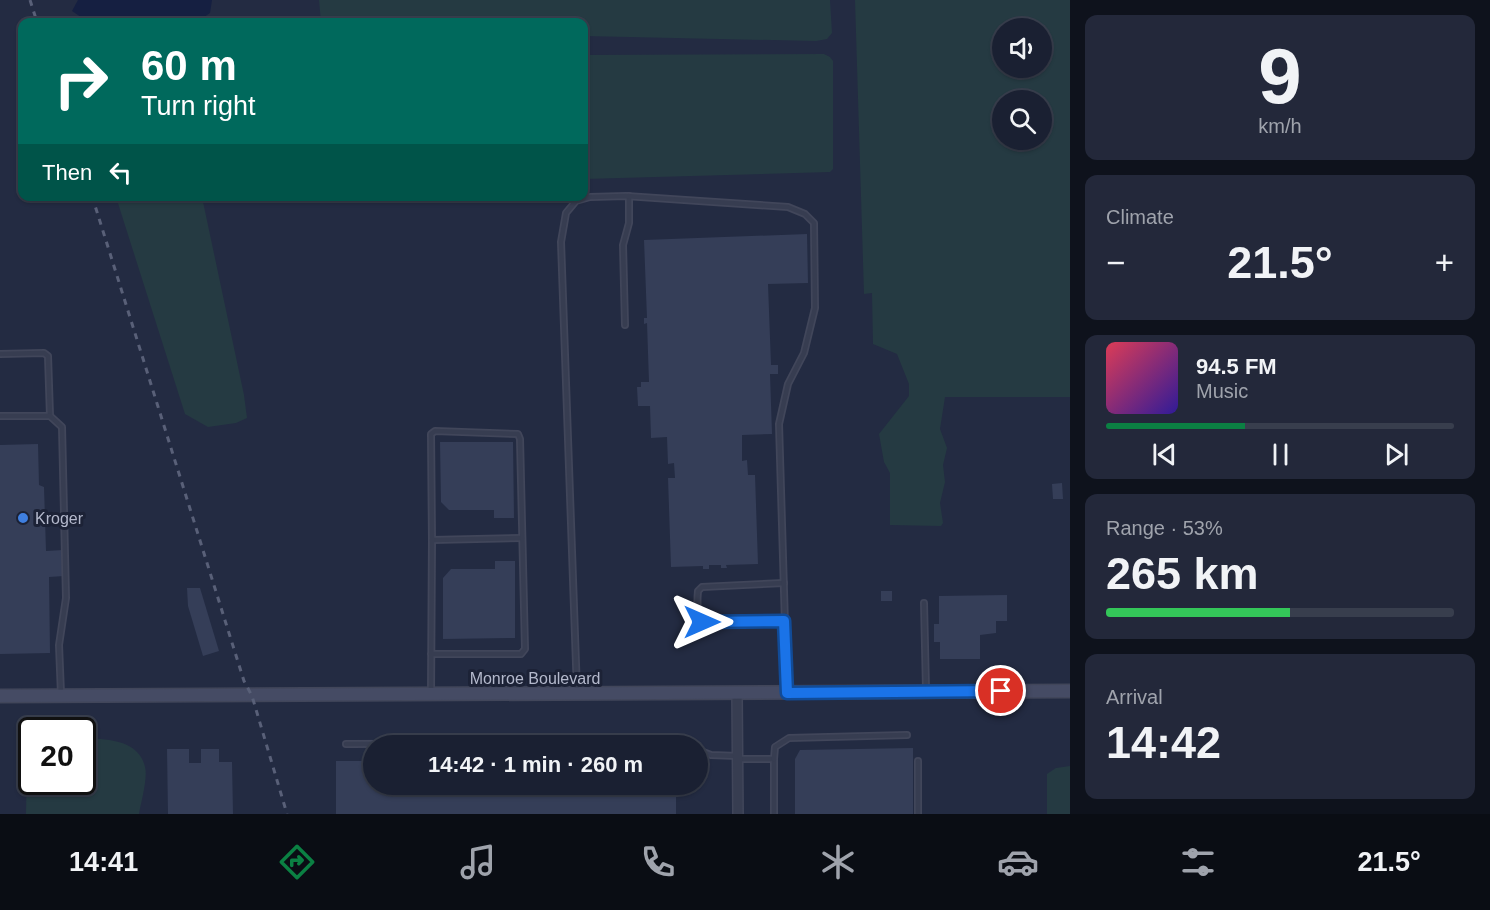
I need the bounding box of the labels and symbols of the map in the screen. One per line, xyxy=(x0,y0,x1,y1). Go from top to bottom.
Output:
place label: Kroger xyxy=(35,510,84,527)
marker: Kroger xyxy=(16,511,30,525)
position arrow xyxy=(670,590,734,654)
pin xyxy=(975,665,1026,716)
street label: Monroe Boulevard xyxy=(470,670,600,687)
speed limit sign: 20 xyxy=(18,717,96,795)

